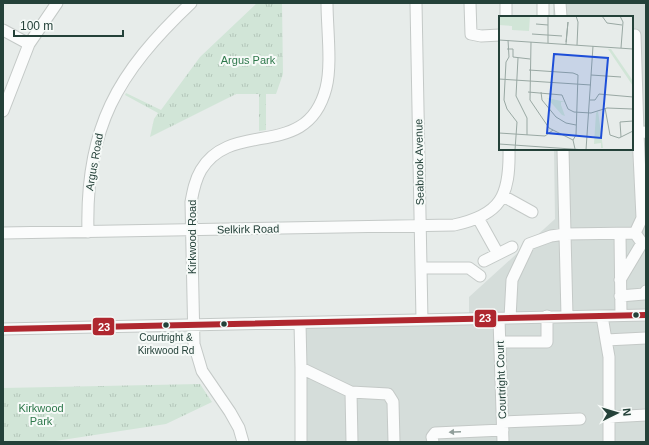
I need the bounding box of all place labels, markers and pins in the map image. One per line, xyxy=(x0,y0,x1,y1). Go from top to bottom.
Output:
unlabelled marker xyxy=(631,310,641,320)
unlabelled marker xyxy=(219,319,229,329)
marker: Courtright & Kirkwood Rd xyxy=(161,320,171,330)
place label: Courtright & Kirkwood Rd xyxy=(138,332,194,356)

